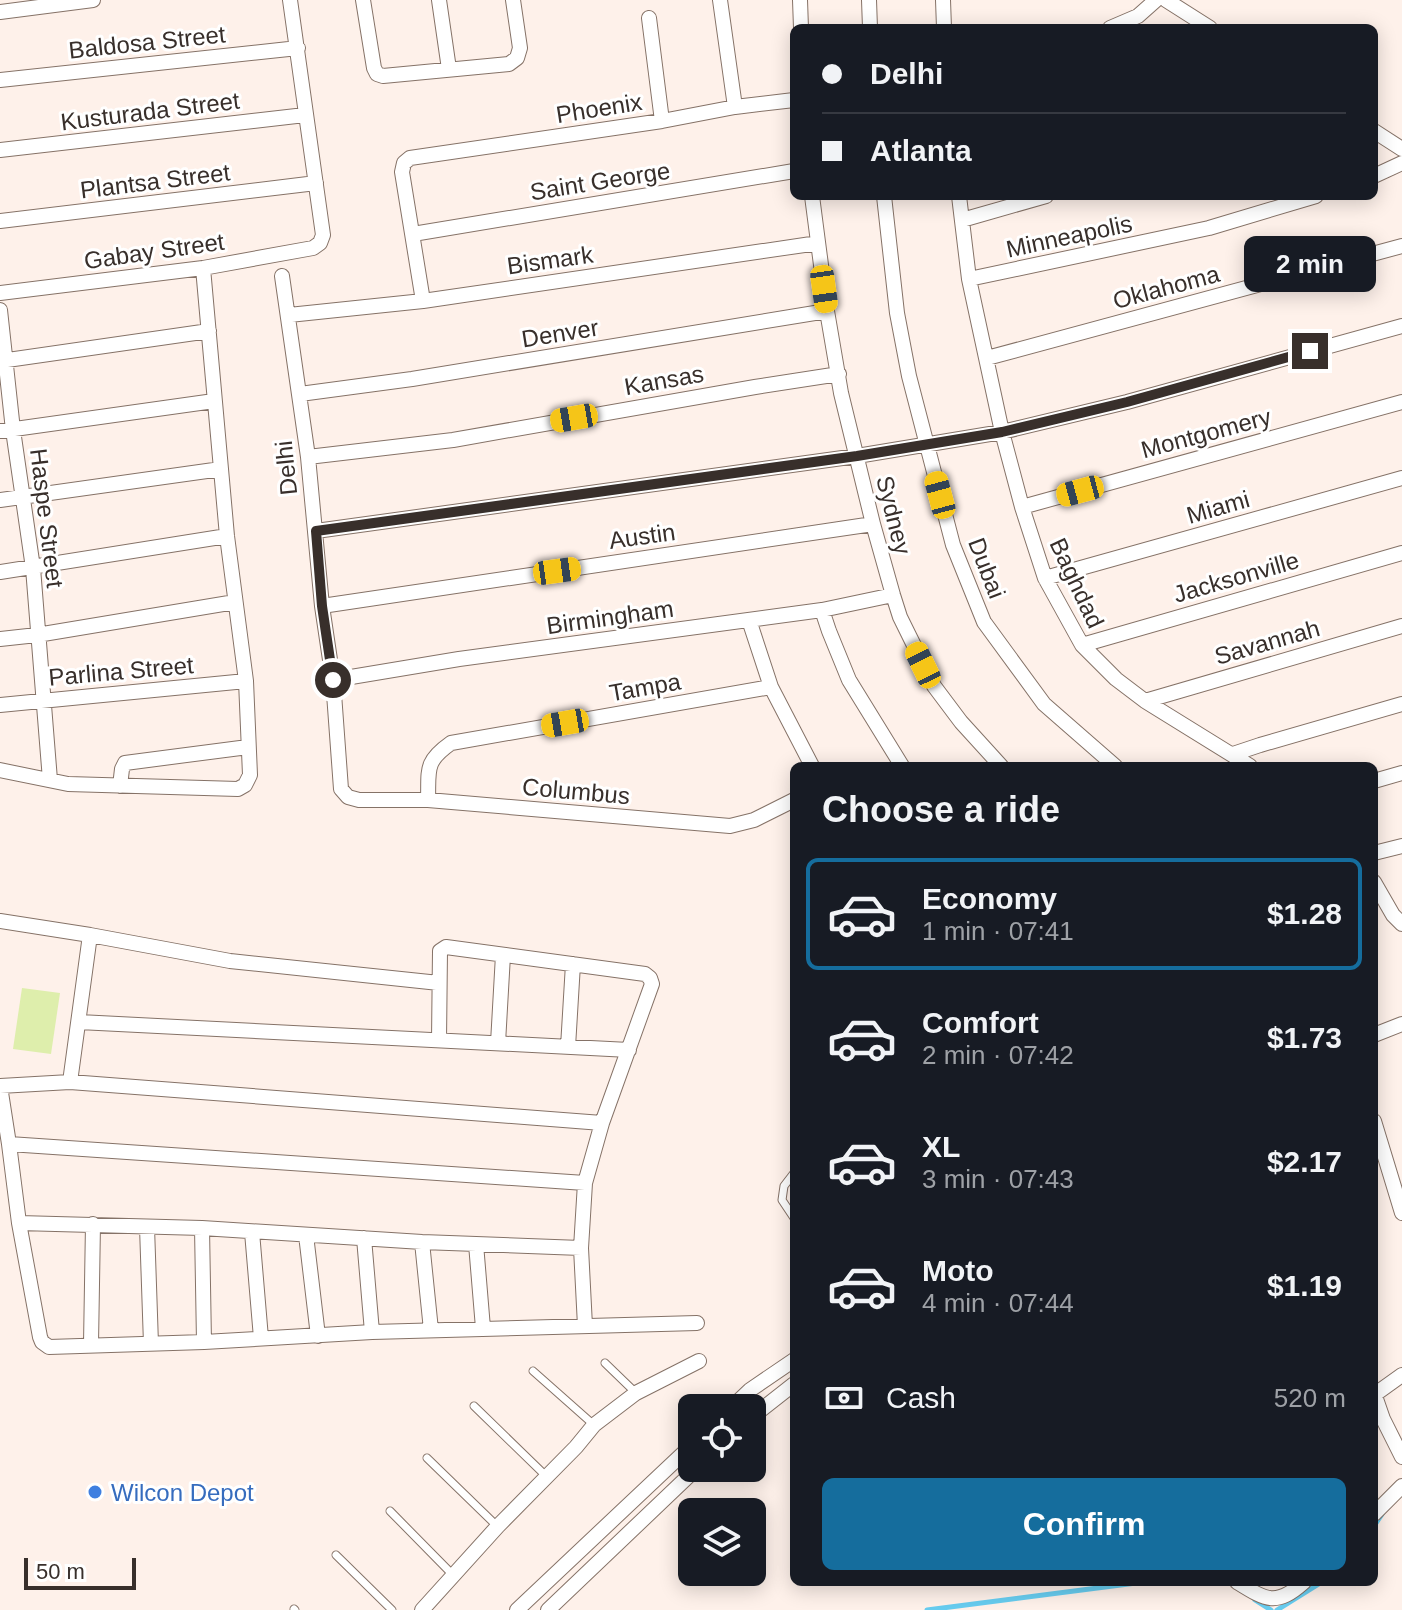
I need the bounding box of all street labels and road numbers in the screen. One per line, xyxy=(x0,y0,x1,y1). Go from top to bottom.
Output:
street label: Baldosa Street xyxy=(67,20,227,64)
street label: Kusturada Street xyxy=(59,87,241,135)
street label: Phoenix xyxy=(554,88,644,128)
street label: Saint George xyxy=(528,157,672,205)
street label: Plantsa Street xyxy=(79,158,232,204)
street label: Minneapolis xyxy=(1004,209,1134,263)
street label: Gabay Street xyxy=(82,228,226,274)
street label: Bismark xyxy=(505,240,596,279)
street label: Oklahoma xyxy=(1110,260,1223,314)
street label: Denver xyxy=(520,314,600,352)
street label: Kansas xyxy=(622,360,706,400)
street label: Montgomery xyxy=(1138,403,1274,463)
street label: Delhi xyxy=(270,439,302,497)
street label: Haspe Street xyxy=(25,447,69,589)
street label: Sydney xyxy=(871,473,917,557)
street label: Miami xyxy=(1184,485,1252,529)
street label: Austin xyxy=(607,518,677,554)
street label: Dubai xyxy=(963,534,1011,602)
street label: Baghdad xyxy=(1044,534,1110,632)
street label: Jacksonville xyxy=(1170,546,1302,608)
street label: Birmingham xyxy=(545,595,675,639)
street label: Savannah xyxy=(1211,614,1323,670)
street label: Parlina Street xyxy=(47,651,195,691)
street label: Tampa xyxy=(607,667,683,707)
street label: Columbus xyxy=(521,773,631,809)

